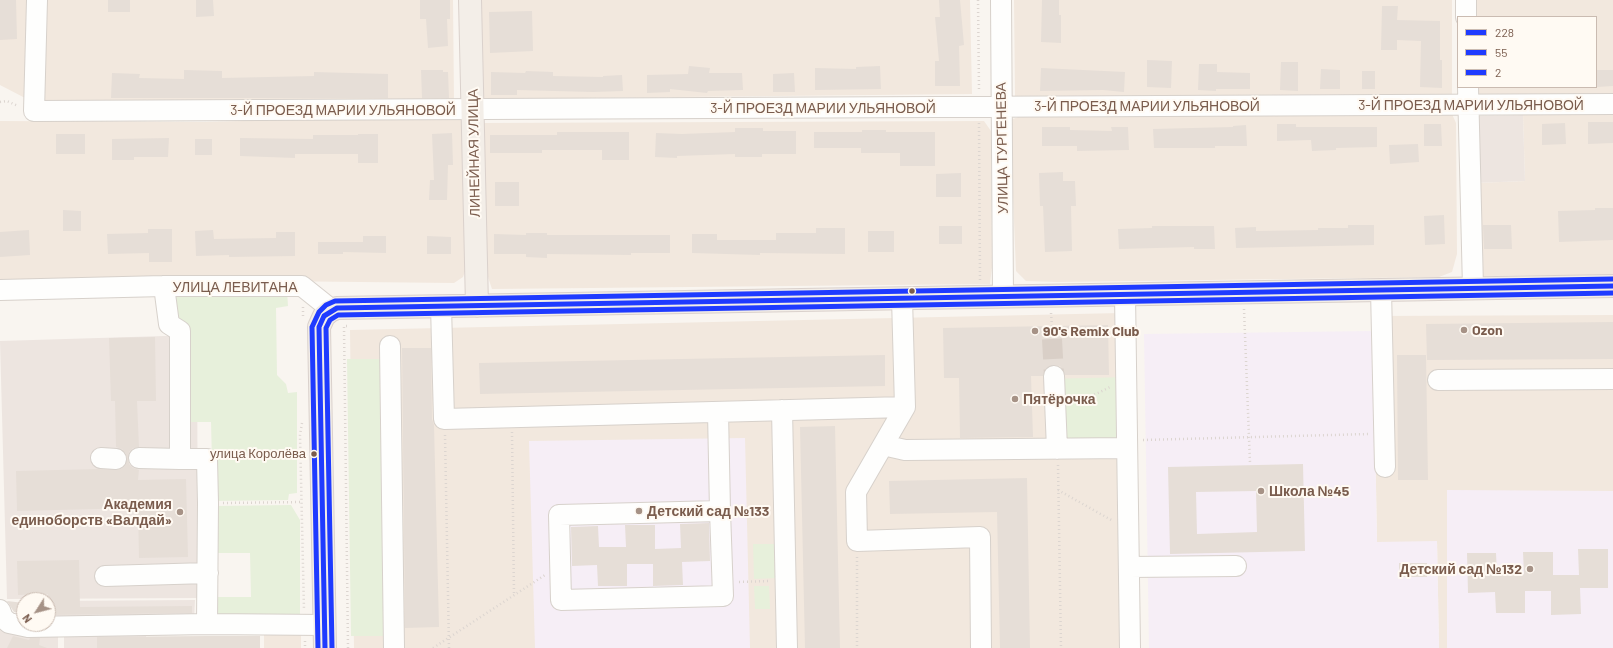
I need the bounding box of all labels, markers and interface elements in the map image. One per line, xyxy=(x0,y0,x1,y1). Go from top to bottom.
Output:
legend xyxy=(1457,16,1597,88)
text: 228 xyxy=(1495,25,1514,39)
text: 55 xyxy=(1495,45,1507,59)
text: 2 xyxy=(1495,65,1501,79)
street label: УЛИЦА ТУРГЕНЕВА xyxy=(992,82,1012,214)
street label: ЛИНЕЙНАЯ УЛИЦА xyxy=(464,89,484,217)
street label: 3-Й ПРОЕЗД МАРИИ УЛЬЯНОВОЙ xyxy=(1358,97,1584,113)
street label: 3-Й ПРОЕЗД МАРИИ УЛЬЯНОВОЙ xyxy=(1034,98,1260,114)
street label: 3-Й ПРОЕЗД МАРИИ УЛЬЯНОВОЙ xyxy=(710,100,936,116)
street label: 3-Й ПРОЕЗД МАРИИ УЛЬЯНОВОЙ xyxy=(230,102,456,118)
street label: УЛИЦА ЛЕВИТАНА xyxy=(173,279,297,295)
unlabelled marker xyxy=(907,286,917,296)
place label: Ozon xyxy=(1472,322,1503,338)
place label: 90's Remix Club xyxy=(1043,323,1139,339)
marker: Ozon xyxy=(1459,325,1469,335)
marker: 90's Remix Club xyxy=(1030,326,1040,336)
place label: Пятёрочка xyxy=(1023,391,1096,407)
marker: Пятёрочка xyxy=(1010,394,1020,404)
place label: улица Королёва xyxy=(210,446,306,462)
marker: улица Королёва xyxy=(309,449,319,459)
place label: Школа №45 xyxy=(1269,483,1349,499)
marker: Школа №45 xyxy=(1256,486,1266,496)
place label: Академия единоборств «Валдай» xyxy=(12,496,172,528)
place label: Детский сад №133 xyxy=(647,503,769,519)
marker: Детский сад №133 xyxy=(634,506,644,516)
marker: Академия единоборств «Валдай» xyxy=(175,507,185,517)
place label: Детский сад №132 xyxy=(1399,561,1522,577)
marker: Детский сад №132 xyxy=(1525,564,1535,574)
north arrow xyxy=(16,592,56,632)
text: N xyxy=(19,612,34,626)

